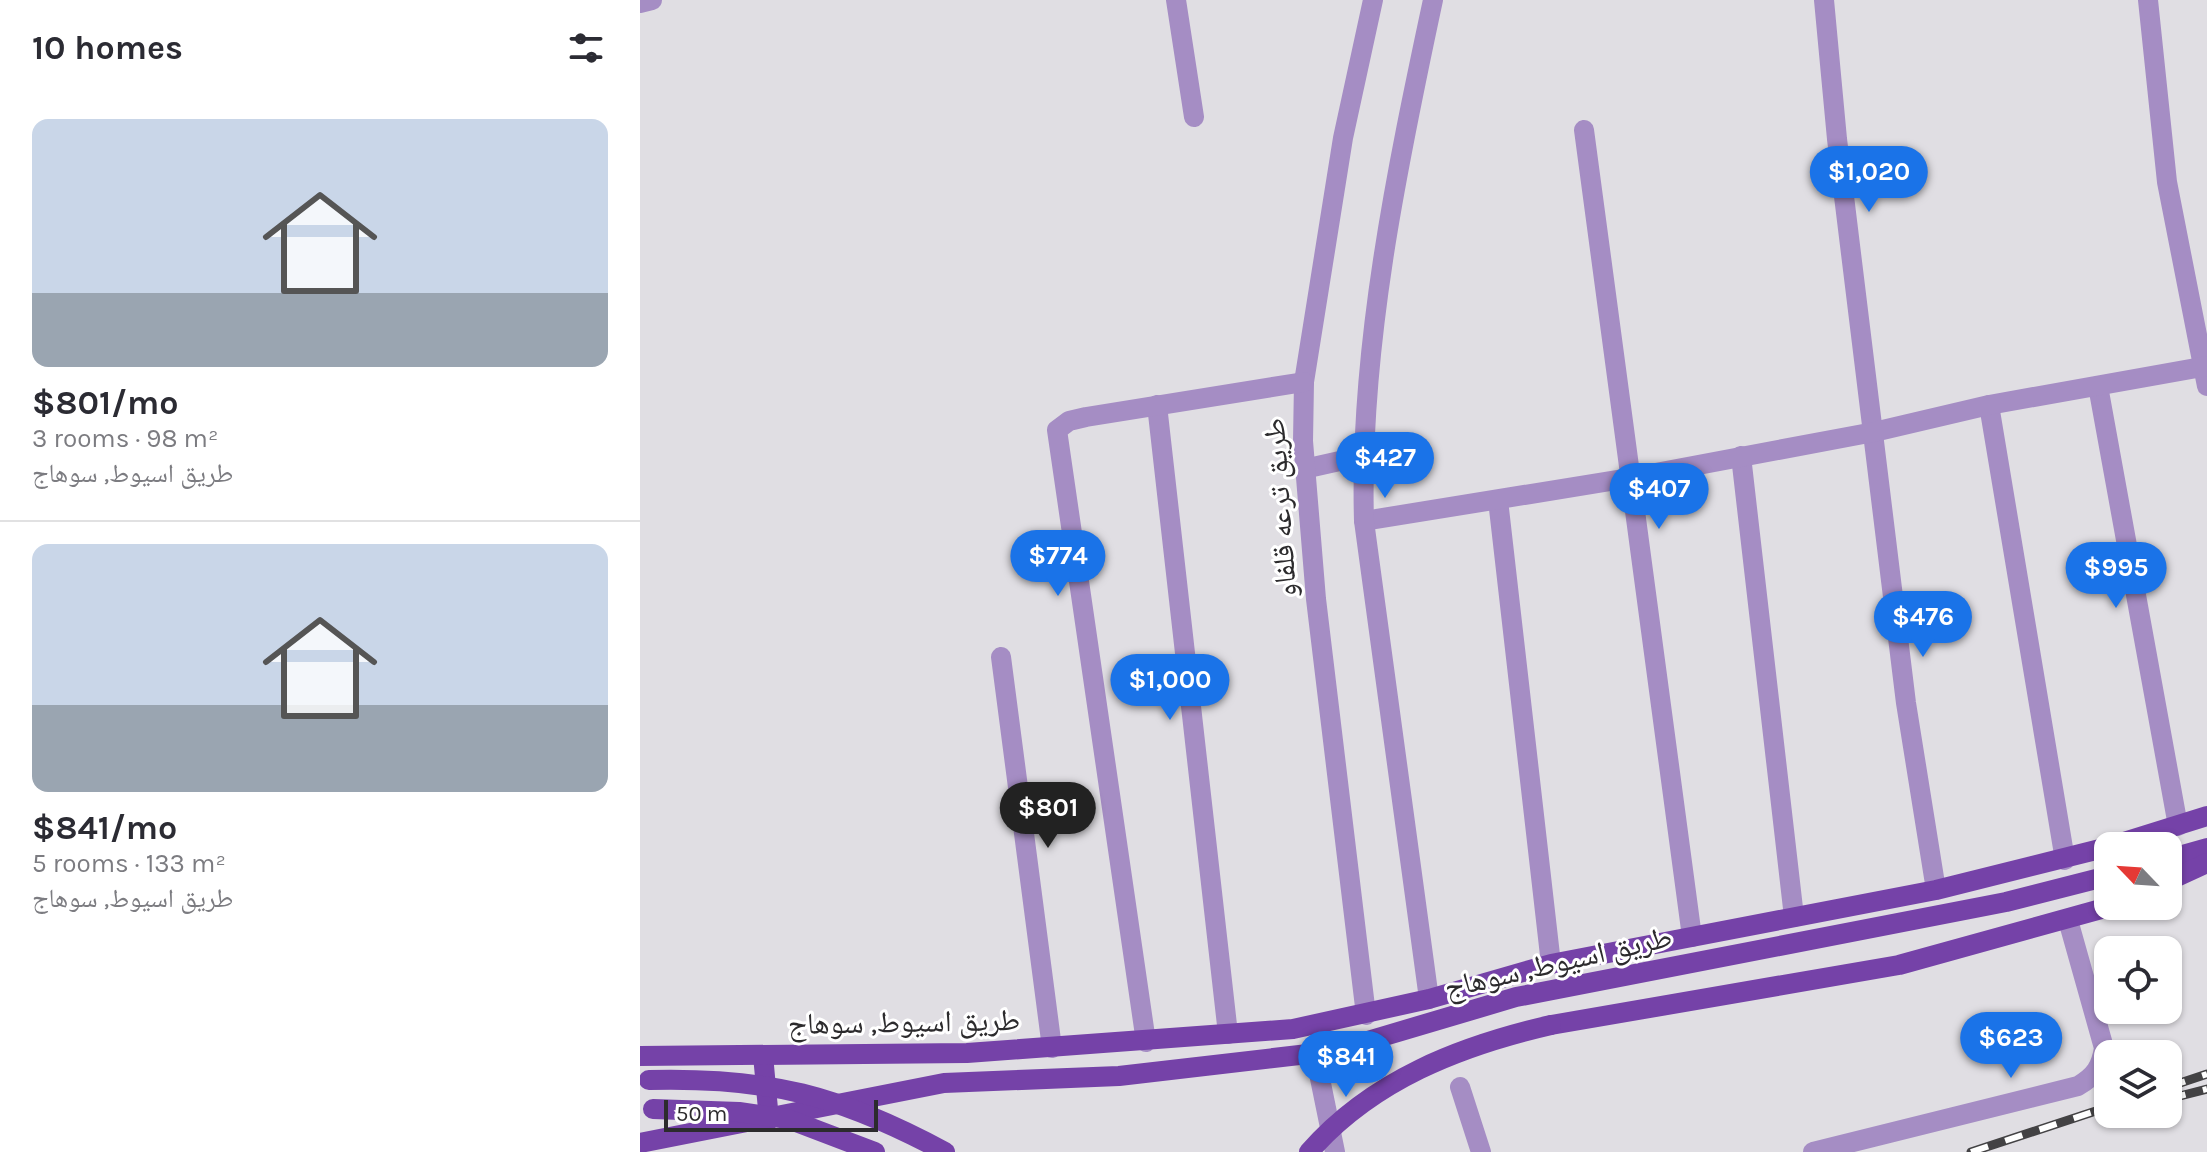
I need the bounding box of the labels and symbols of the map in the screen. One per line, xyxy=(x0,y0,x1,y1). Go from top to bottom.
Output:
pin: $1,020 xyxy=(1804,146,1934,214)
street label: طريق ترعه قلفاو xyxy=(1256,417,1304,599)
pin: $427 xyxy=(1338,432,1432,500)
pin: $407 xyxy=(1612,463,1706,531)
pin: $774 xyxy=(1011,530,1105,598)
pin: $995 xyxy=(2069,542,2163,610)
pin: $476 xyxy=(1876,591,1970,659)
pin: $1,000 xyxy=(1105,654,1235,722)
pin: $801 xyxy=(1001,782,1095,850)
north arrow xyxy=(2094,832,2182,920)
street label: طريق اسيوط, سوهاج xyxy=(1441,918,1676,1007)
street label: طريق اسيوط, سوهاج xyxy=(787,1002,1021,1043)
pin: $623 xyxy=(1964,1012,2058,1080)
pin: $841 xyxy=(1299,1031,1393,1099)
scale bar xyxy=(664,1096,878,1132)

